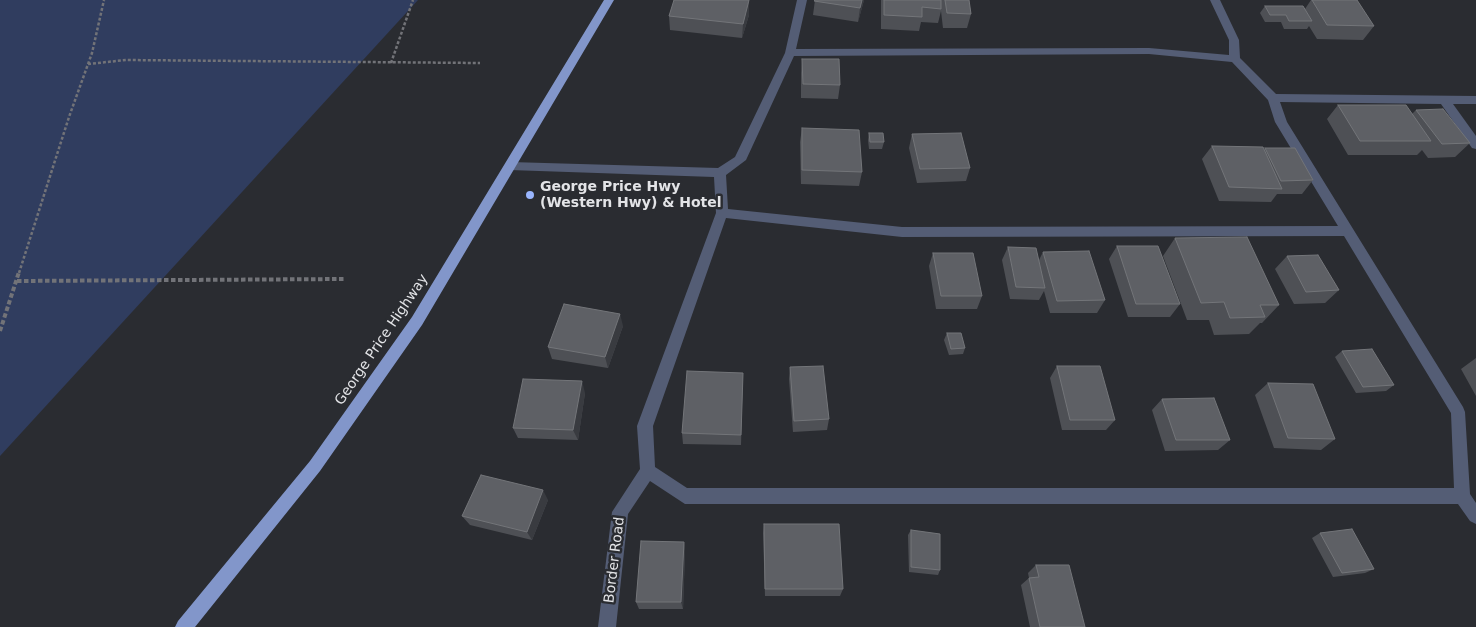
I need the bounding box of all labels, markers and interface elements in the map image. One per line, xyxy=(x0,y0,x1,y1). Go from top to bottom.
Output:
place label: George Price Hwy (Western Hwy) & Hotel xyxy=(540,179,722,212)
marker: George Price Hwy (Western Hwy) & Hotel xyxy=(524,189,536,201)
street label: George Price Highway xyxy=(332,271,432,409)
street label: Border Road xyxy=(601,516,629,604)

